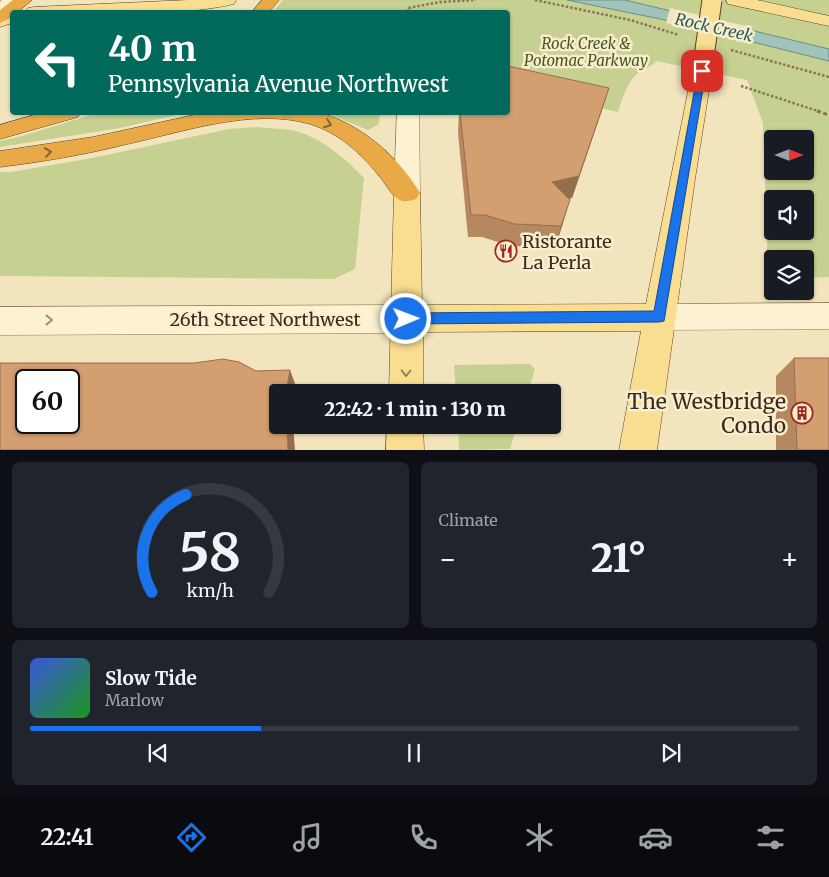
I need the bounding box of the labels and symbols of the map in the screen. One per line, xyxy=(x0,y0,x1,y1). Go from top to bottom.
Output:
water label: Rock Creek xyxy=(673,8,755,46)
park label: Rock Creek & Potomac Parkway xyxy=(524,34,648,70)
pin xyxy=(681,50,723,92)
one-way arrow xyxy=(323,118,332,128)
north arrow xyxy=(764,130,814,180)
one-way arrow xyxy=(44,148,53,158)
place label: Ristorante La Perla xyxy=(522,230,612,274)
restaurant icon: Ristorante La Perla xyxy=(494,239,518,263)
position arrow xyxy=(379,292,431,344)
street label: 26th Street Northwest xyxy=(169,308,361,331)
one-way arrow xyxy=(45,315,53,325)
speed limit sign: 60 xyxy=(15,369,80,434)
one-way arrow xyxy=(401,370,411,377)
place label: The Westbridge Condo xyxy=(627,388,786,439)
building icon: The Westbridge Condo xyxy=(790,401,814,425)

